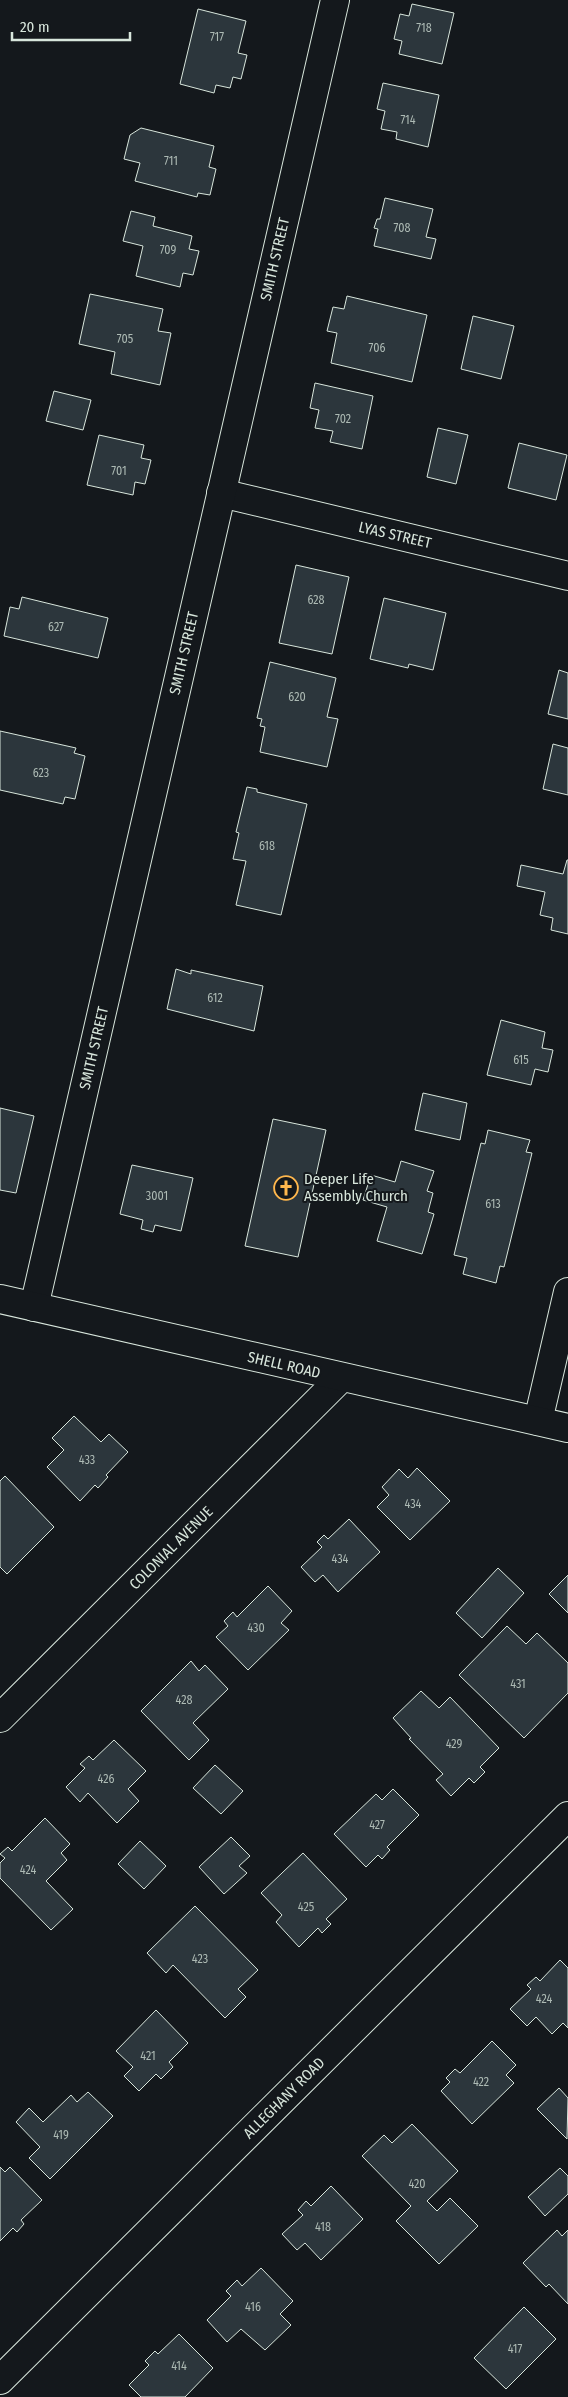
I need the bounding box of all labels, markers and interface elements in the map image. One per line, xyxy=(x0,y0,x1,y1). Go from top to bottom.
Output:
scale bar xyxy=(12,10,130,42)
text: 20 m xyxy=(20,18,50,36)
house number: 718 xyxy=(416,21,432,35)
house number: 717 xyxy=(210,30,224,44)
house number: 714 xyxy=(400,113,416,127)
house number: 711 xyxy=(164,154,178,168)
street label: SMITH STREET xyxy=(257,216,293,302)
house number: 708 xyxy=(394,221,410,235)
house number: 709 xyxy=(160,243,177,257)
house number: 705 xyxy=(117,332,134,346)
house number: 706 xyxy=(369,341,386,355)
house number: 702 xyxy=(335,412,351,426)
house number: 701 xyxy=(111,464,127,478)
street label: LYAS STREET xyxy=(357,518,433,552)
house number: 628 xyxy=(307,593,325,607)
street label: SMITH STREET xyxy=(166,610,202,696)
house number: 627 xyxy=(48,620,64,634)
house number: 620 xyxy=(288,690,306,704)
house number: 623 xyxy=(33,766,49,780)
house number: 618 xyxy=(259,839,275,853)
house number: 612 xyxy=(207,991,223,1005)
street label: SMITH STREET xyxy=(76,1005,112,1091)
house number: 615 xyxy=(513,1053,529,1067)
place label: Deeper Life Assembly Church xyxy=(304,1170,408,1205)
church icon: Deeper Life Assembly Church xyxy=(273,1175,299,1201)
house number: 3001 xyxy=(146,1189,168,1203)
house number: 613 xyxy=(485,1197,501,1211)
street label: SHELL ROAD xyxy=(246,1348,322,1382)
house number: 433 xyxy=(79,1453,95,1467)
house number: 434 xyxy=(405,1497,422,1511)
street label: COLONIAL AVENUE xyxy=(126,1503,216,1593)
house number: 434 xyxy=(332,1552,349,1566)
house number: 430 xyxy=(247,1621,265,1635)
house number: 431 xyxy=(510,1677,526,1691)
house number: 428 xyxy=(176,1693,192,1707)
house number: 429 xyxy=(446,1737,463,1751)
house number: 426 xyxy=(98,1772,114,1786)
house number: 427 xyxy=(369,1818,385,1832)
house number: 424 xyxy=(20,1863,36,1877)
house number: 425 xyxy=(298,1900,315,1914)
house number: 423 xyxy=(192,1952,208,1966)
house number: 424 xyxy=(536,1992,552,2006)
house number: 421 xyxy=(140,2049,156,2063)
street label: ALLEGHANY ROAD xyxy=(240,2054,328,2142)
house number: 422 xyxy=(473,2075,489,2089)
house number: 419 xyxy=(53,2128,69,2142)
house number: 420 xyxy=(408,2177,426,2191)
house number: 418 xyxy=(315,2220,331,2234)
house number: 416 xyxy=(245,2300,261,2314)
house number: 417 xyxy=(508,2342,522,2356)
house number: 414 xyxy=(171,2359,187,2373)

